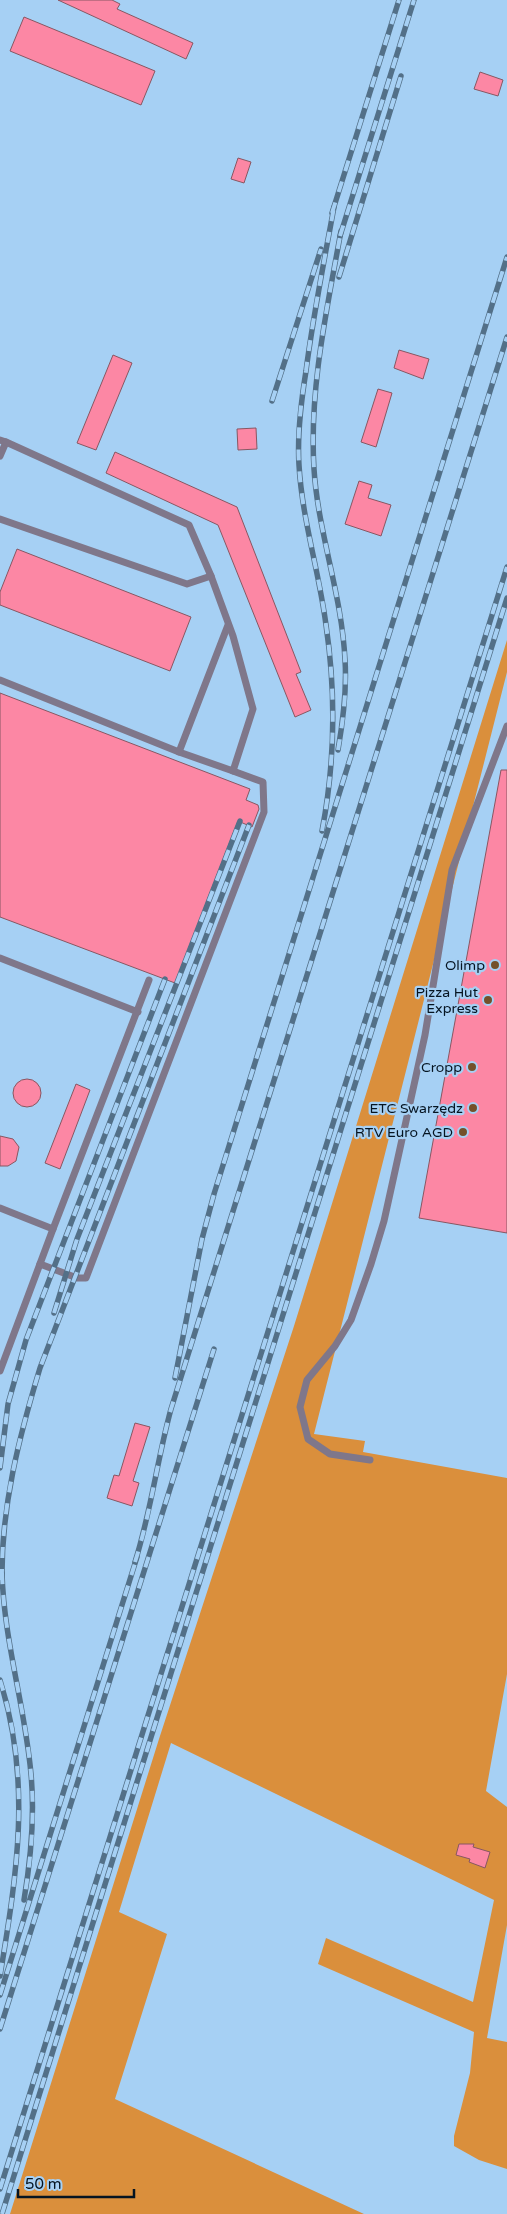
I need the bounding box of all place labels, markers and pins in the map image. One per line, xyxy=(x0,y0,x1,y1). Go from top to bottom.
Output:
place label: Olimp xyxy=(445,957,485,974)
marker: Olimp xyxy=(489,959,501,971)
place label: Pizza Hut Express xyxy=(416,984,479,1017)
marker: Pizza Hut Express xyxy=(482,994,494,1006)
place label: Cropp xyxy=(421,1059,462,1076)
marker: Cropp xyxy=(466,1061,478,1073)
place label: ETC Swarzędz xyxy=(369,1100,463,1117)
marker: ETC Swarzędz xyxy=(467,1102,479,1114)
place label: RTV Euro AGD xyxy=(355,1124,453,1141)
marker: RTV Euro AGD xyxy=(457,1126,469,1138)

